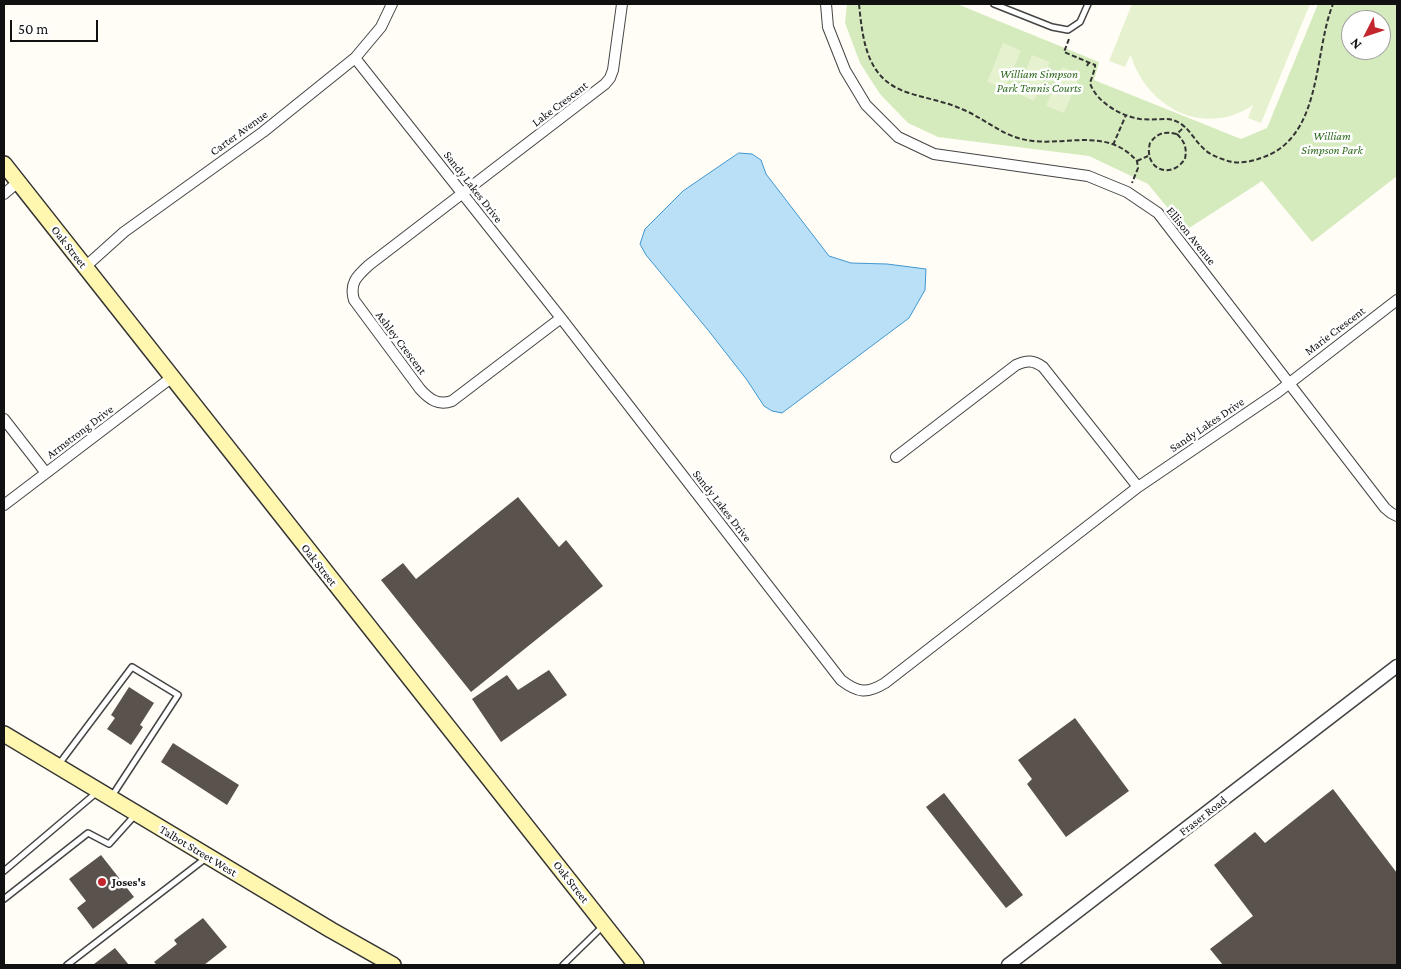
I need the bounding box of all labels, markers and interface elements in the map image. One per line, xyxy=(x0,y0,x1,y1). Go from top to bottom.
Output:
scale bar xyxy=(12,10,100,42)
north arrow xyxy=(1341,10,1391,60)
text: 50 m xyxy=(18,21,48,37)
text: N xyxy=(1346,35,1365,53)
park label: William Simpson Park Tennis Courts xyxy=(997,67,1081,95)
street label: Lake Crescent xyxy=(529,78,591,130)
street label: Carter Avenue xyxy=(207,107,271,159)
park label: William Simpson Park xyxy=(1301,129,1363,157)
street label: Sandy Lakes Drive xyxy=(440,148,506,226)
street label: Ellison Avenue xyxy=(1163,204,1219,268)
street label: Oak Street xyxy=(48,223,90,271)
street label: Marie Crescent xyxy=(1302,304,1368,358)
street label: Ashley Crescent xyxy=(372,308,430,378)
street label: Sandy Lakes Drive xyxy=(1167,395,1247,455)
street label: Armstrong Drive xyxy=(44,402,116,462)
street label: Sandy Lakes Drive xyxy=(689,467,755,545)
street label: Oak Street xyxy=(298,541,340,589)
street label: Fraser Road xyxy=(1176,793,1230,839)
street label: Talbot Street West xyxy=(157,822,239,880)
street label: Oak Street xyxy=(550,858,592,906)
place label: Joses's xyxy=(112,875,146,889)
marker: Joses's xyxy=(96,876,108,888)

